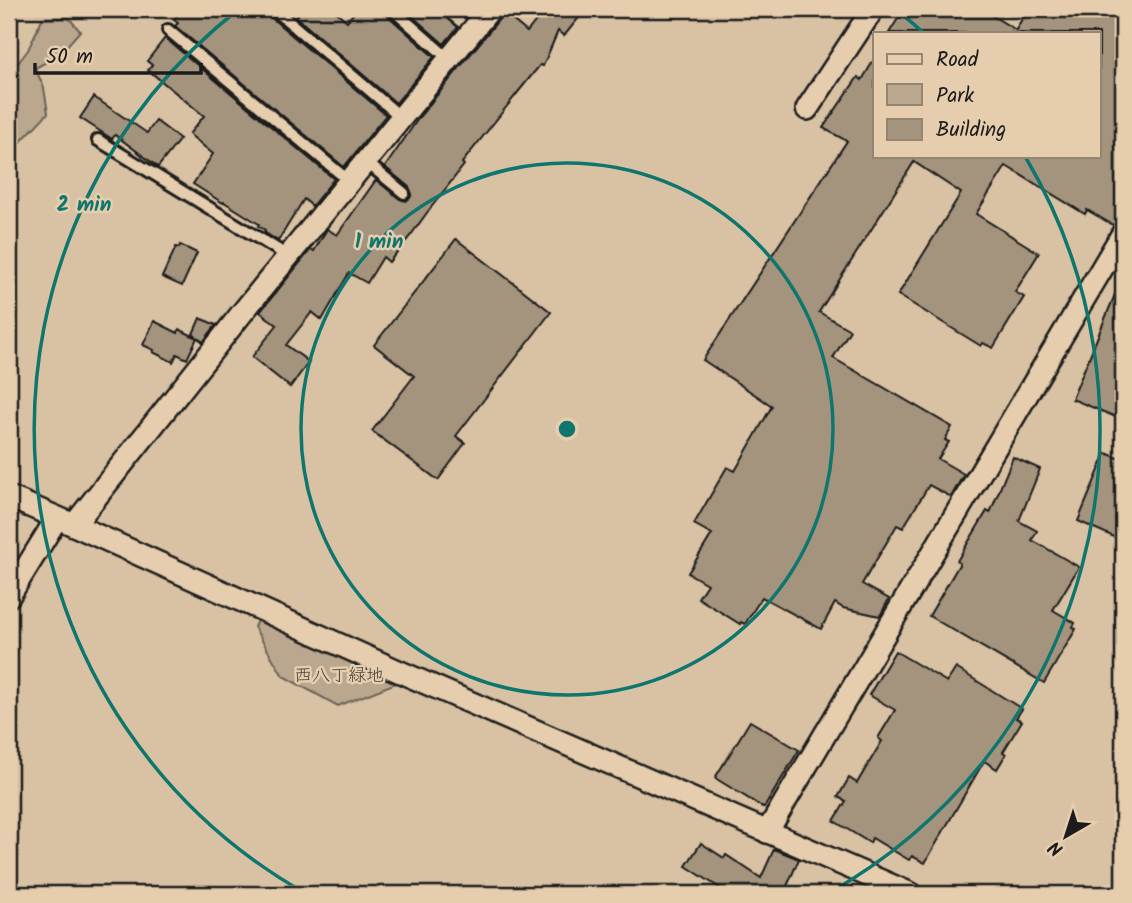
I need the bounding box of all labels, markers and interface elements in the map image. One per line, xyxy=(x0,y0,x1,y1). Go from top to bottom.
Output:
scale bar xyxy=(35,32,201,76)
legend xyxy=(873,32,1100,158)
text: 50 m xyxy=(46,41,93,74)
text: Road xyxy=(936,44,979,77)
text: Park xyxy=(936,80,974,113)
text: Building xyxy=(936,114,1006,147)
text: 2 min xyxy=(57,189,111,222)
text: 1 min xyxy=(355,226,403,259)
centre of rings xyxy=(555,417,579,441)
park label: 西八丁緑地 xyxy=(294,662,384,691)
north arrow xyxy=(1030,802,1100,872)
text: N xyxy=(1042,832,1071,863)

